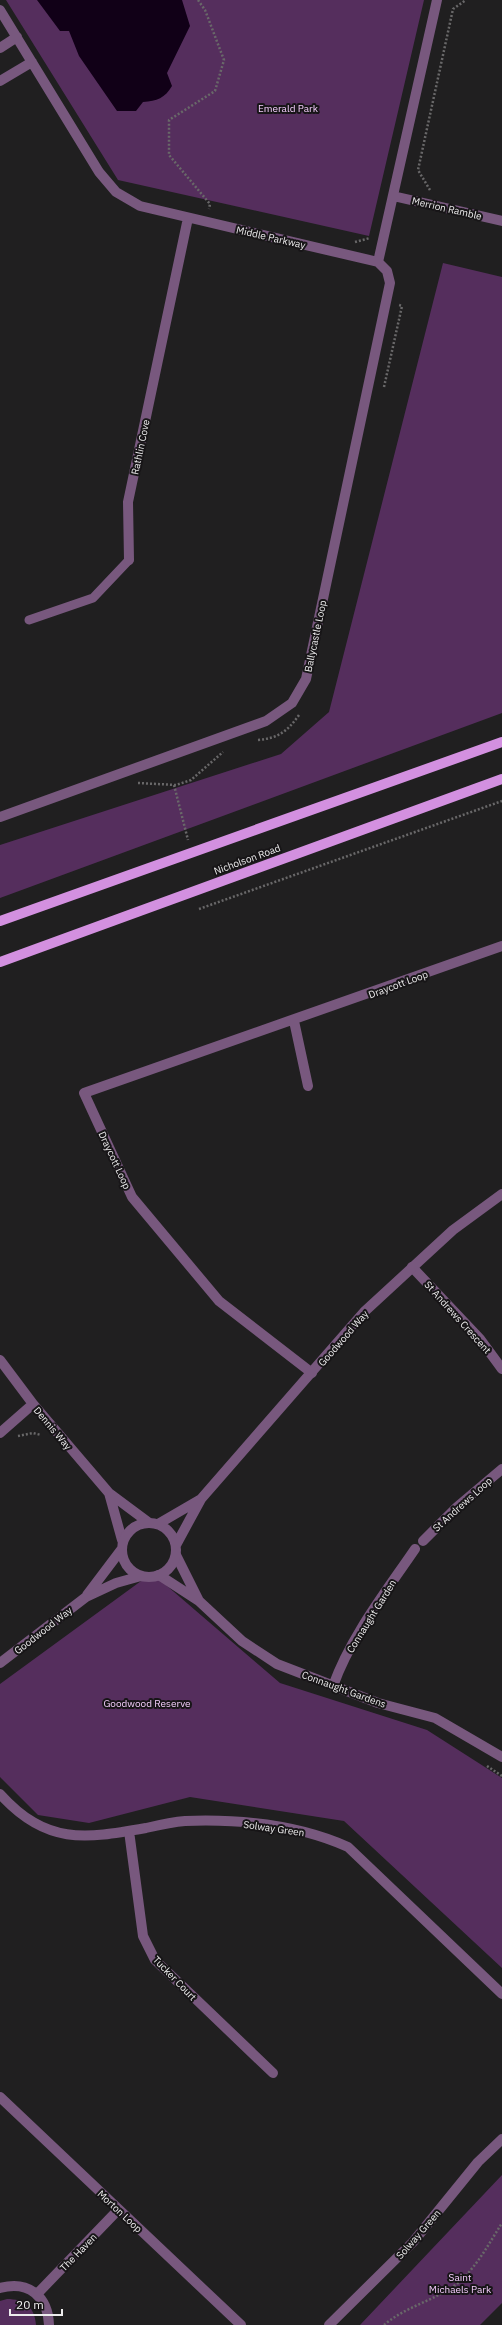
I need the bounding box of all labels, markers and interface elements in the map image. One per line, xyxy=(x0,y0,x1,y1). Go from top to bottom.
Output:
park label: Emerald Park xyxy=(258,102,319,115)
street label: Merrion Ramble xyxy=(411,194,484,223)
street label: Middle Parkway xyxy=(235,223,307,252)
street label: Rathlin Cove xyxy=(128,418,153,476)
street label: Ballycastle Loop xyxy=(302,599,330,673)
street label: Nicholson Road xyxy=(212,841,282,878)
street label: Draycott Loop xyxy=(367,968,430,1001)
street label: Draycott Loop xyxy=(95,1129,134,1191)
street label: St Andrews Crescent xyxy=(422,1278,494,1357)
street label: Goodwood Way xyxy=(315,1308,371,1369)
street label: Dennis Way xyxy=(31,1404,74,1453)
street label: St Andrews Loop xyxy=(430,1474,495,1534)
street label: Connaught Garden xyxy=(344,1577,399,1655)
street label: Goodwood Way xyxy=(12,1604,75,1657)
street label: Connaught Gardens xyxy=(300,1668,388,1711)
park label: Goodwood Reserve xyxy=(103,1697,191,1710)
street label: Solway Green xyxy=(243,1818,305,1839)
street label: Tucker Court xyxy=(150,1953,200,2004)
street label: Morton Loop xyxy=(95,2187,145,2236)
street label: Solway Green xyxy=(393,2207,443,2262)
street label: The Haven xyxy=(57,2231,100,2274)
park label: Saint Michaels Park xyxy=(429,2271,492,2296)
scale bar xyxy=(10,2291,62,2317)
text: 20 m xyxy=(16,2297,44,2312)

